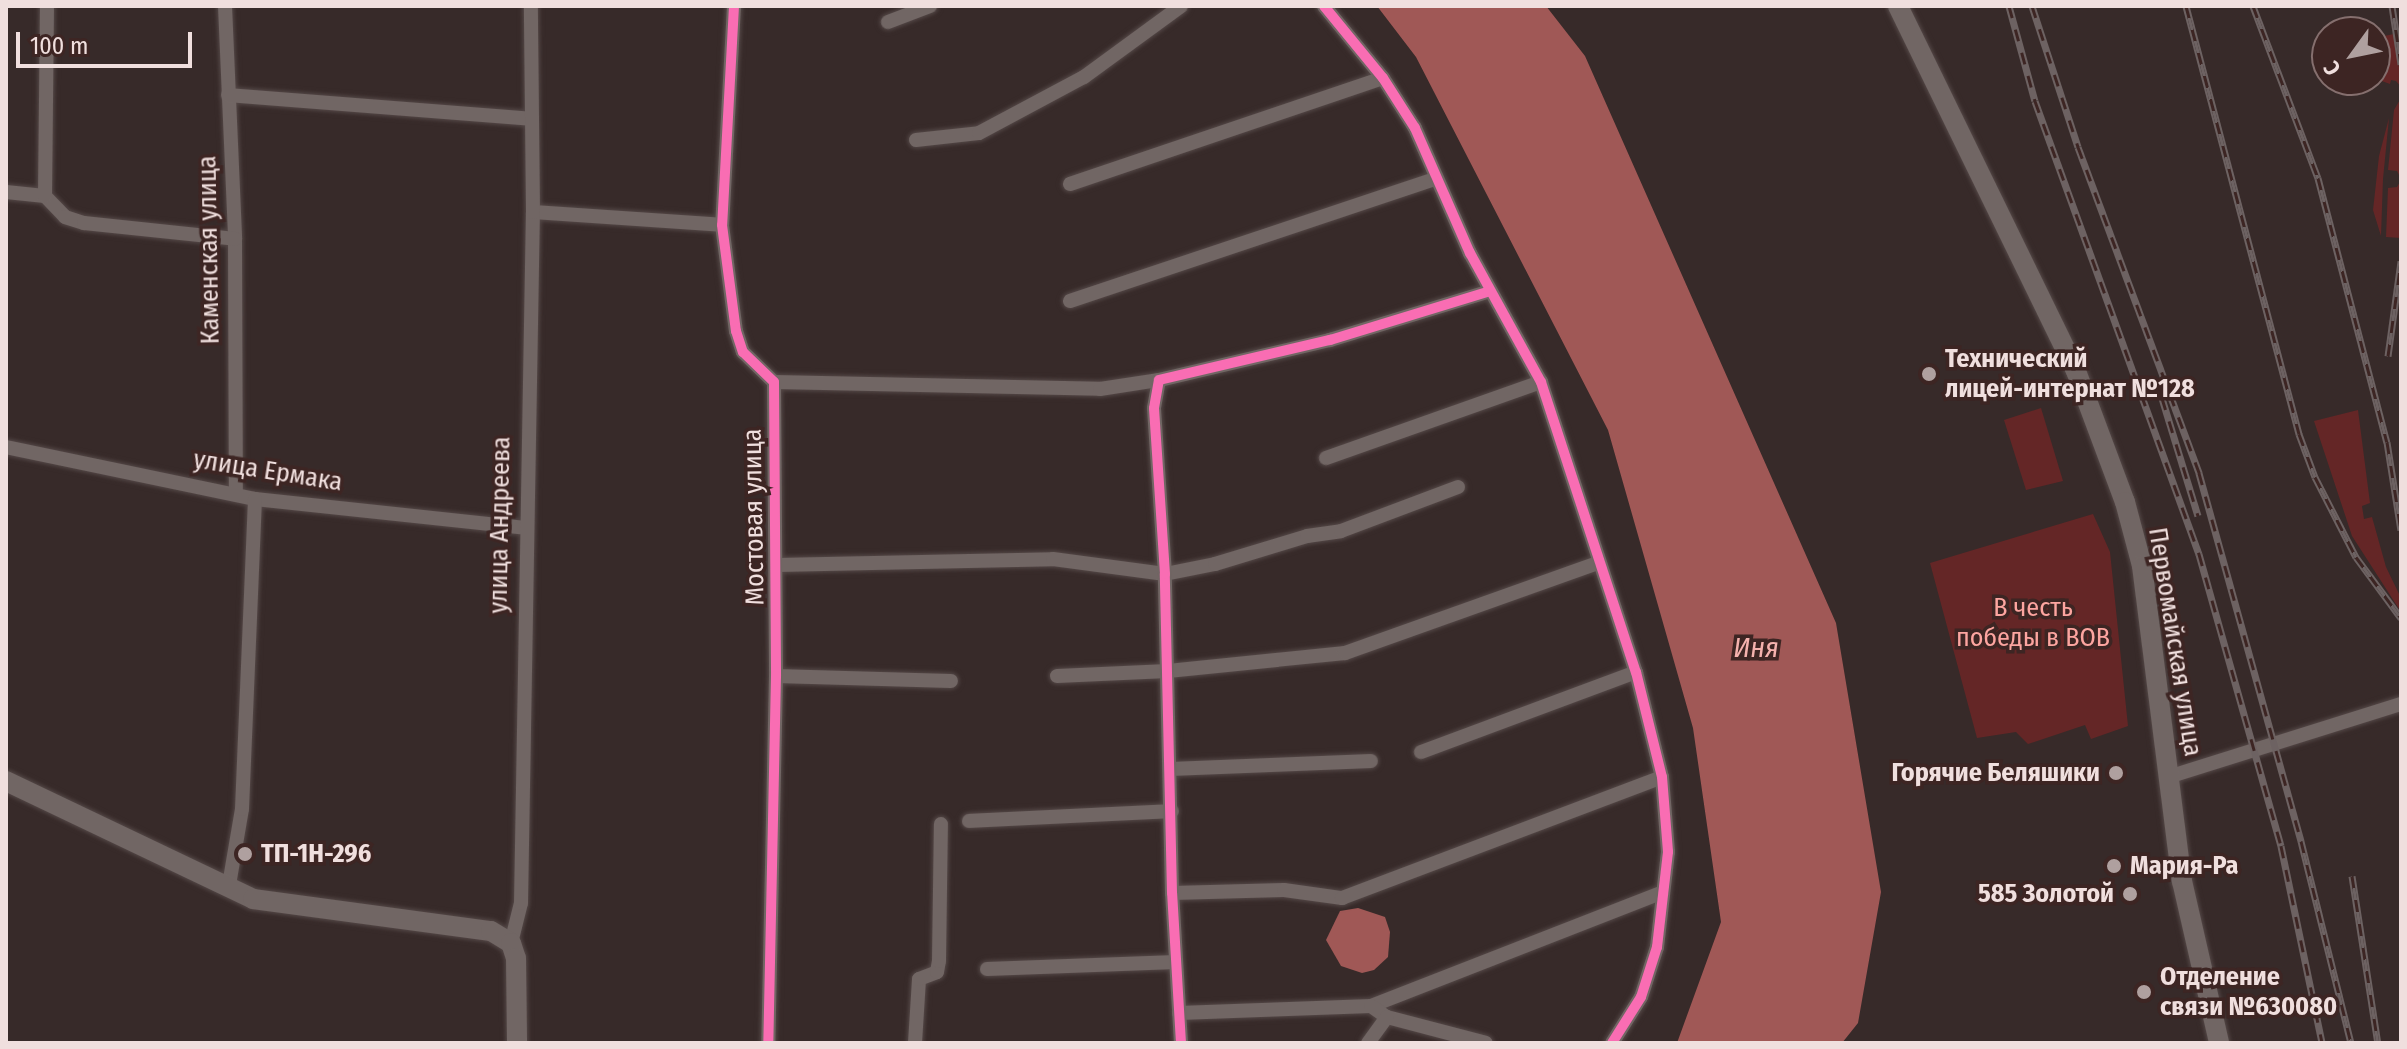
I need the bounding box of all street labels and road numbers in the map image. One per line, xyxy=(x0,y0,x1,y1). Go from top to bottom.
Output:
street label: Каменская улица xyxy=(192,155,226,345)
street label: Мостовая улица xyxy=(737,428,771,606)
street label: улица Андреева xyxy=(483,436,517,614)
street label: улица Ермака xyxy=(191,444,345,498)
street label: Первомайская улица xyxy=(2141,525,2209,759)

